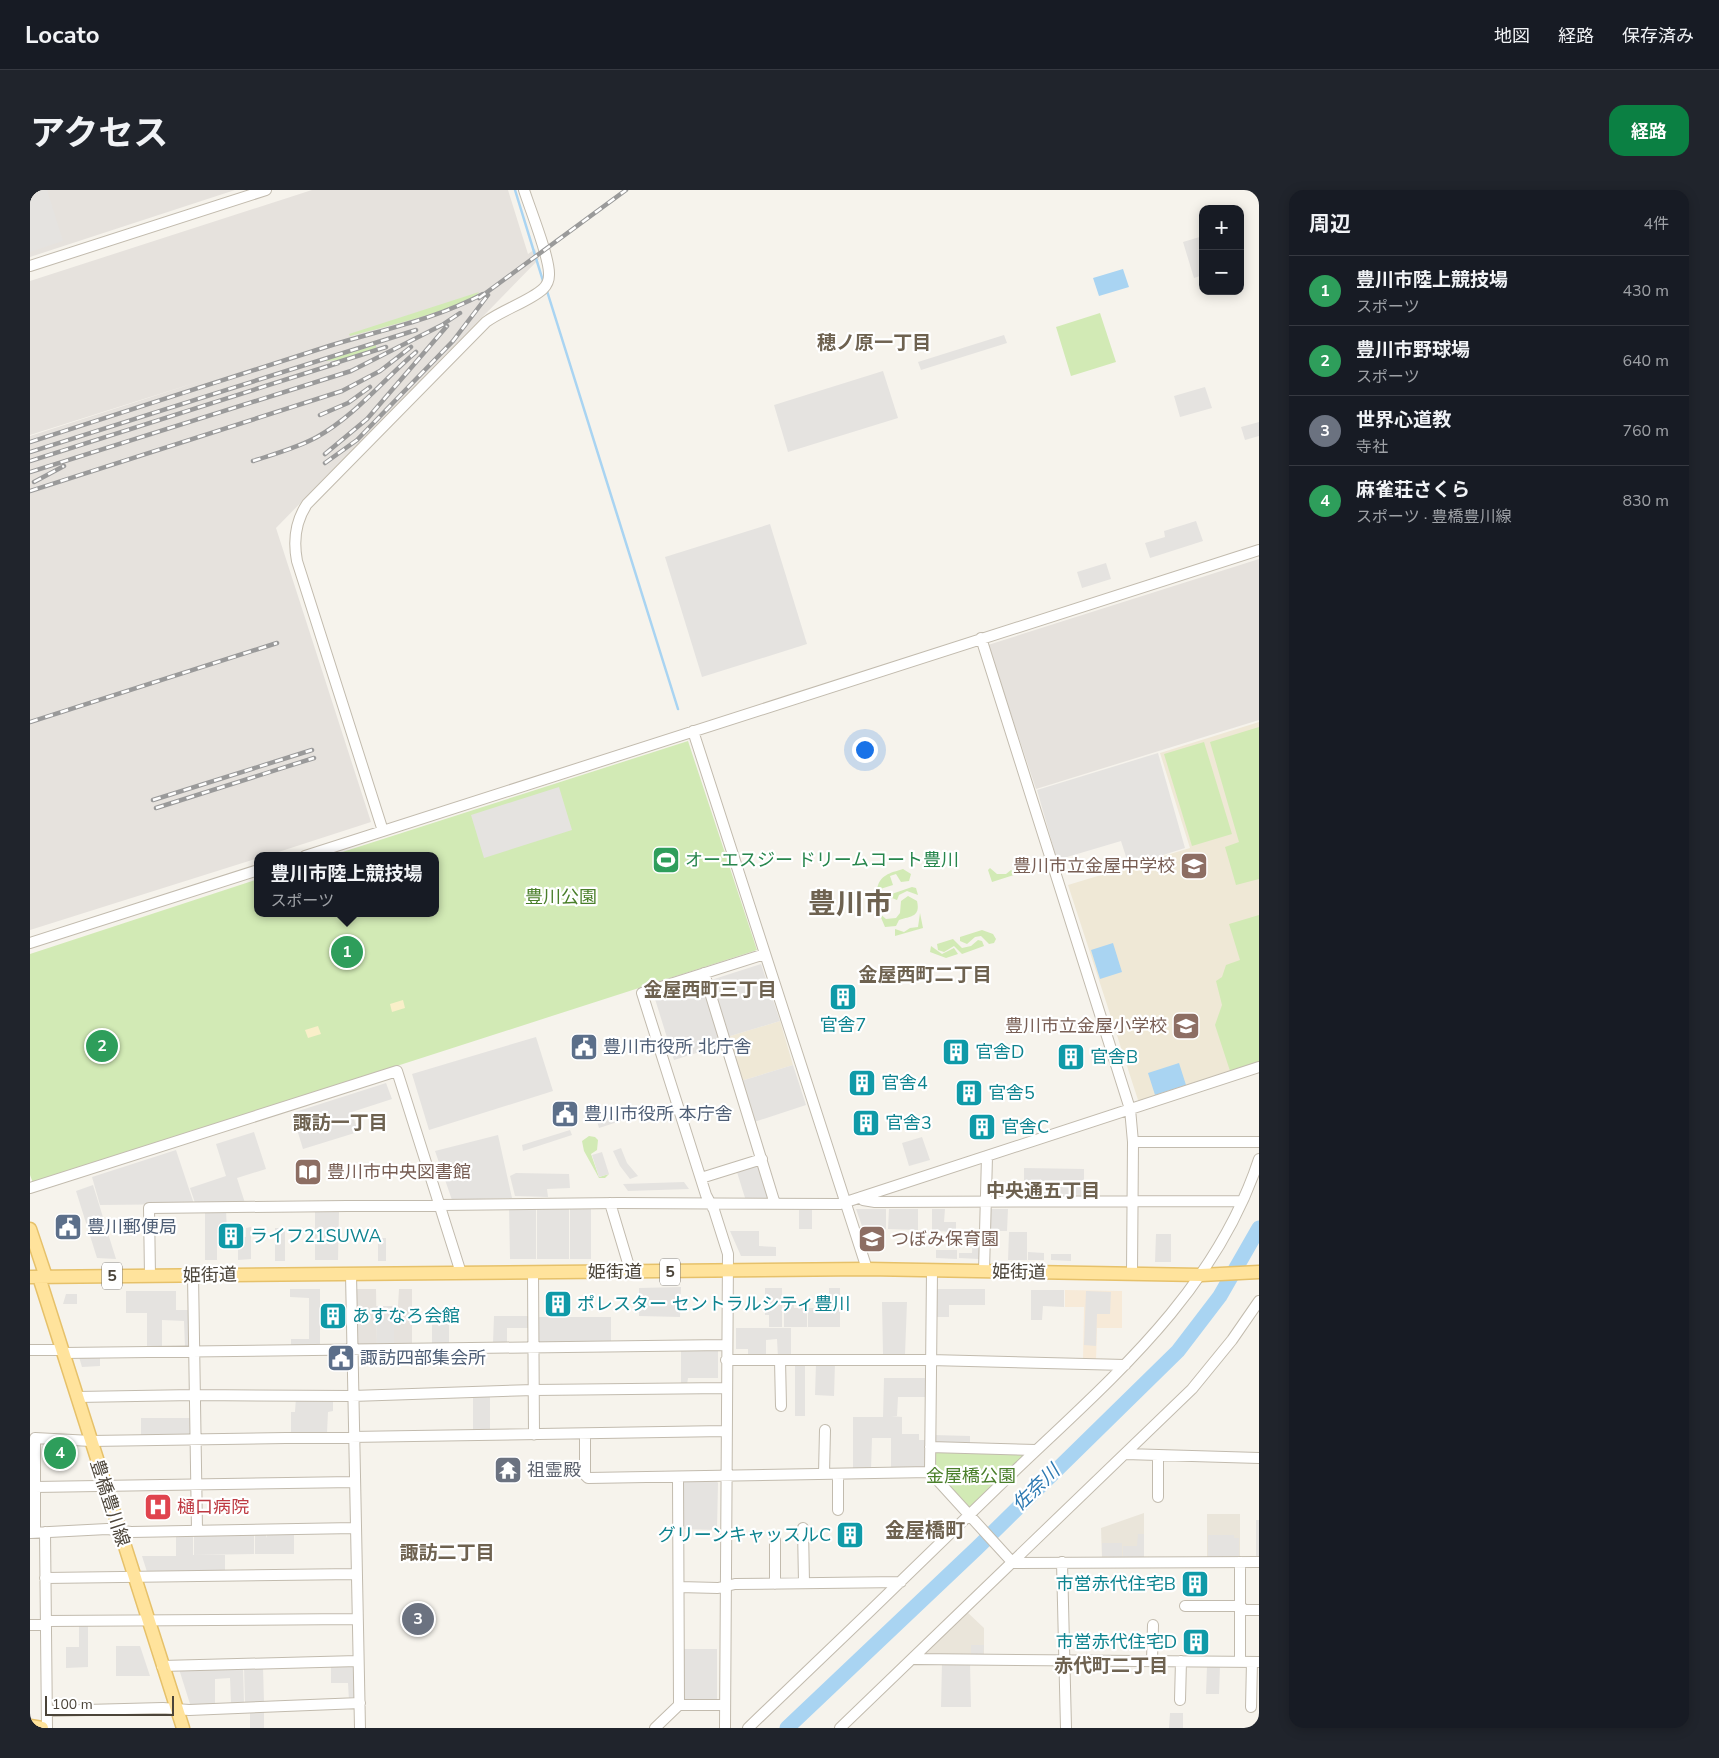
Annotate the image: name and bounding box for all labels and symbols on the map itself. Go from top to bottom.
district label: 穂ノ原一丁目 [817,330,931,356]
your location [852,737,878,763]
sports icon: オーエスジー ドリームコート豊川 [651,845,681,875]
place label: オーエスジー ドリームコート豊川 [685,848,959,872]
school or university icon: 豊川市立金屋中学校 [1179,851,1209,881]
place label: 豊川市立金屋中学校 [1013,854,1175,878]
park label: 豊川公園 [525,885,597,909]
district label: 豊川市 [808,885,892,923]
pin: 1 [331,933,363,971]
district label: 金屋西町二丁目 [858,962,992,988]
district label: 金屋西町三丁目 [643,977,777,1003]
building icon: 官舎7 [828,982,858,1012]
school or university icon: 豊川市立金屋小学校 [1171,1011,1201,1041]
place label: 官舎7 [820,1013,866,1037]
place label: 豊川市立金屋小学校 [1005,1014,1167,1038]
pin: 2 [86,1027,118,1065]
public building icon: 豊川市役所 北庁舎 [569,1032,599,1062]
place label: 豊川市役所 北庁舎 [603,1035,752,1059]
building icon: 官舎D [941,1037,971,1067]
place label: 官舎D [975,1040,1024,1064]
building icon: 官舎B [1056,1042,1086,1072]
place label: 官舎B [1090,1045,1138,1069]
building icon: 官舎4 [847,1068,877,1098]
place label: 官舎4 [881,1071,928,1095]
building icon: 官舎5 [954,1078,984,1108]
place label: 官舎5 [988,1081,1035,1105]
public building icon: 豊川市役所 本庁舎 [550,1099,580,1129]
place label: 豊川市役所 本庁舎 [584,1102,733,1126]
building icon: 官舎3 [851,1108,881,1138]
district label: 諏訪一丁目 [292,1110,388,1136]
place label: 官舎3 [885,1111,932,1135]
building icon: 官舎C [967,1112,997,1142]
place label: 官舎C [1001,1115,1049,1139]
library icon: 豊川市中央図書館 [293,1157,323,1187]
place label: 豊川市中央図書館 [327,1160,471,1184]
district label: 中央通五丁目 [986,1178,1100,1204]
public building icon: 豊川郵便局 [53,1212,83,1242]
place label: 豊川郵便局 [87,1215,177,1239]
building icon: ライフ21SUWA [216,1221,246,1251]
place label: ライフ21SUWA [250,1224,382,1248]
school or university icon: つぼみ保育園 [857,1224,887,1254]
place label: つぼみ保育園 [891,1227,999,1251]
road number: 5 [660,1258,680,1286]
street label: 姫街道 [588,1260,642,1284]
street label: 姫街道 [992,1260,1046,1284]
road number: 5 [102,1262,122,1290]
street label: 姫街道 [183,1263,237,1287]
building icon: ポレスター セントラルシティ豊川 [543,1289,573,1319]
place label: ポレスター セントラルシティ豊川 [577,1292,851,1316]
building icon: あすなろ会館 [318,1301,348,1331]
place label: あすなろ会館 [352,1304,460,1328]
public building icon: 諏訪四部集会所 [326,1343,356,1373]
place label: 諏訪四部集会所 [360,1346,486,1370]
pin: 4 [44,1434,76,1472]
temple icon: 祖霊殿 [493,1455,523,1485]
street label: 豊橋豊川線 [85,1456,135,1550]
water label: 佐奈川 [1006,1457,1067,1517]
place label: 祖霊殿 [527,1458,581,1482]
park label: 金屋橋公園 [926,1464,1016,1488]
hospital icon: 樋口病院 [143,1492,173,1522]
place label: 樋口病院 [177,1495,249,1519]
district label: 金屋橋町 [885,1517,965,1544]
building icon: グリーンキャッスルC [835,1520,865,1550]
place label: グリーンキャッスルC [658,1523,831,1547]
district label: 諏訪二丁目 [399,1540,495,1566]
building icon: 市営赤代住宅B [1180,1569,1210,1599]
place label: 市営赤代住宅B [1056,1572,1176,1596]
pin: 3 [402,1600,434,1638]
building icon: 市営赤代住宅D [1181,1627,1211,1657]
place label: 市営赤代住宅D [1056,1630,1177,1654]
district label: 赤代町二丁目 [1054,1653,1168,1679]
scale bar [45,1693,174,1716]

